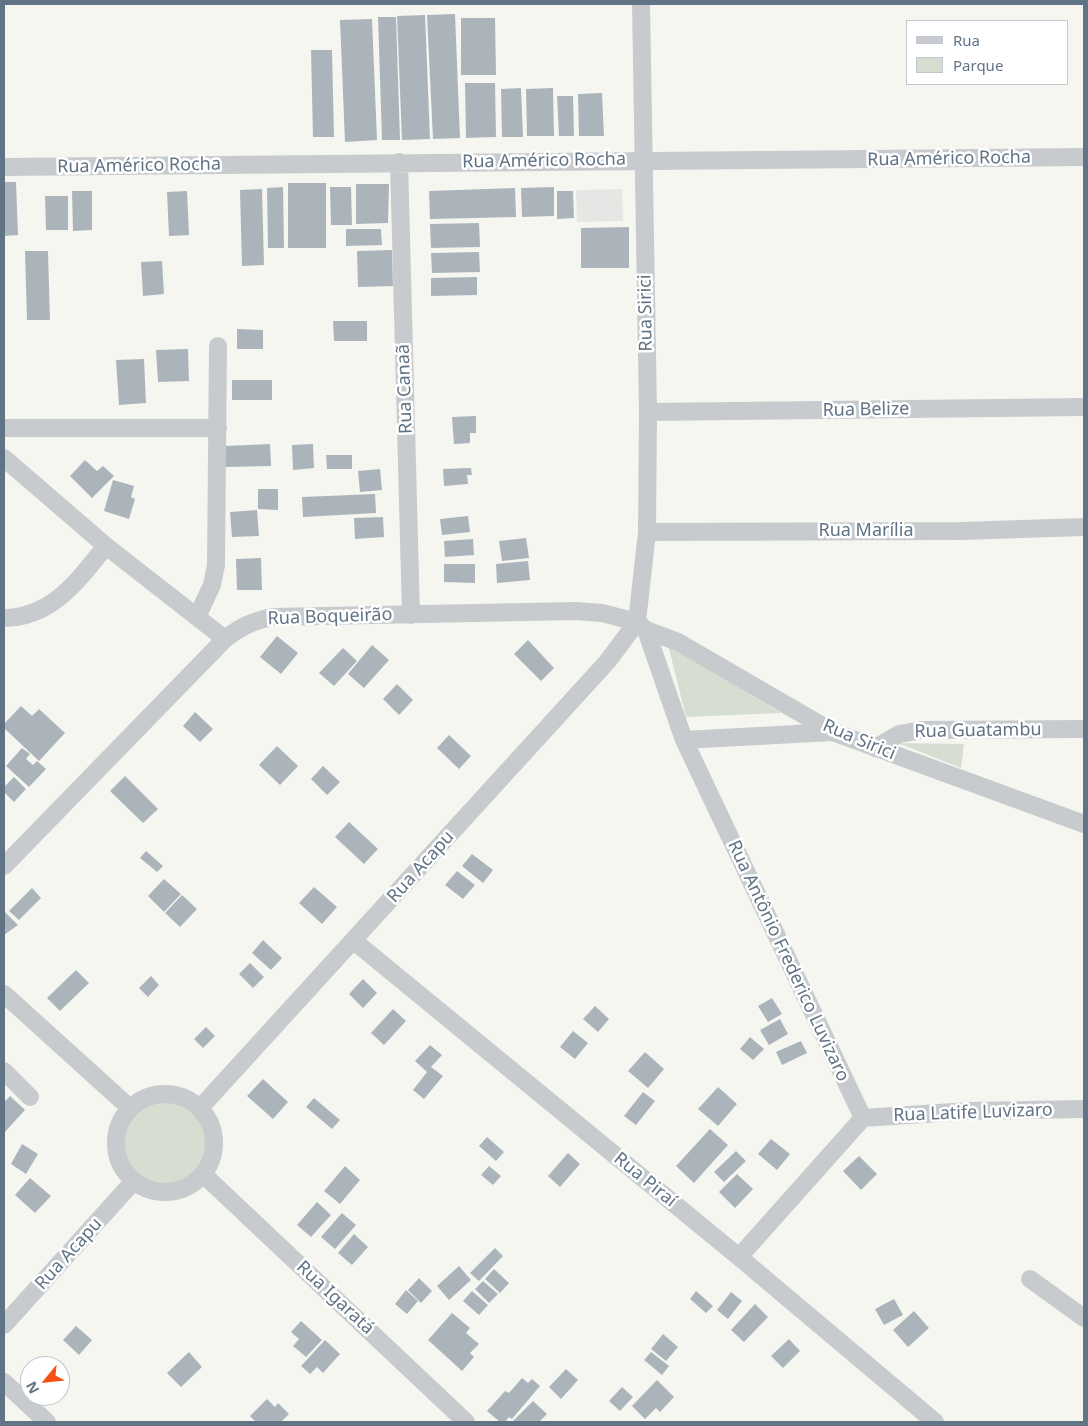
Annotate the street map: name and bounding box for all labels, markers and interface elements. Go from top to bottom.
legend [906,20,1068,85]
text: Rua [953,30,980,50]
text: Parque [953,55,1003,75]
street label: Rua Américo Rocha [867,147,1031,171]
street label: Rua Américo Rocha [462,149,626,173]
street label: Rua Américo Rocha [57,154,221,178]
street label: Rua Sirici [635,274,657,352]
street label: Rua Canaã [393,344,417,434]
street label: Rua Belize [822,398,910,422]
street label: Rua Marília [819,520,913,542]
street label: Rua Boqueirão [267,604,393,630]
street label: Rua Sirici [819,715,899,765]
street label: Rua Guatambu [914,719,1042,743]
street label: Rua Acapu [383,827,459,907]
street label: Rua Antônio Frederico Luvizaro [723,837,853,1085]
street label: Rua Latife Luvizaro [893,1099,1053,1127]
street label: Rua Piraí [609,1148,681,1212]
street label: Rua Acapu [31,1214,107,1294]
street label: Rua Igaratá [292,1257,378,1339]
north arrow [20,1356,70,1406]
text: N [21,1378,43,1397]

